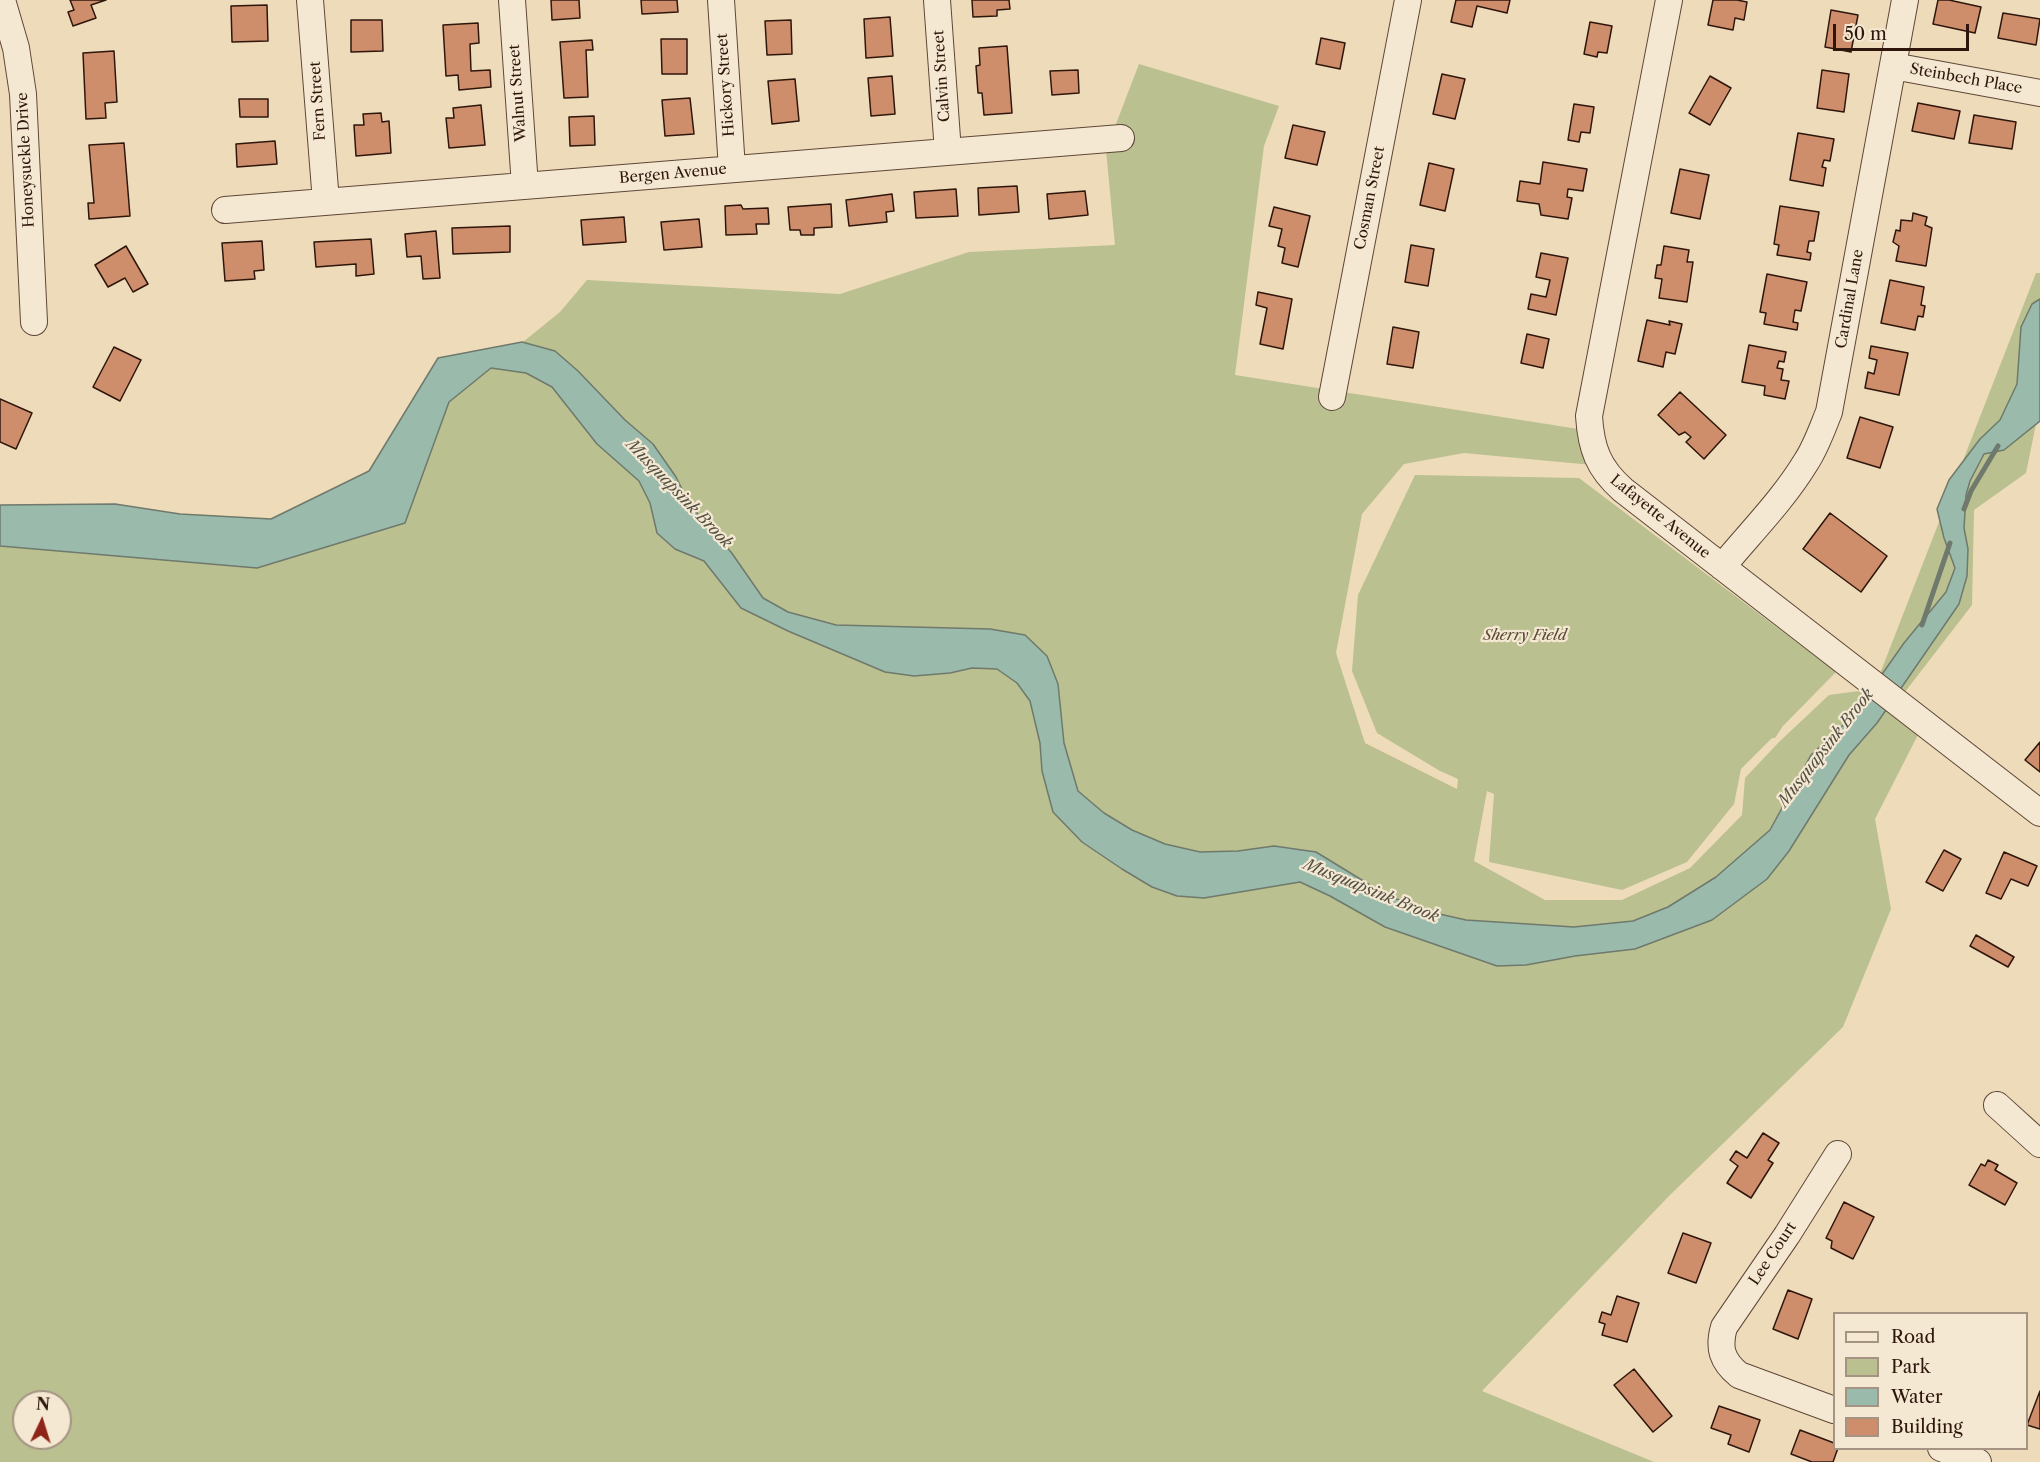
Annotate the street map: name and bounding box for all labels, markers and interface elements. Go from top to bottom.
scale bar [1836,12,1972,50]
text: 50 m [1844,23,1887,45]
street label: Calvin Street [930,29,954,123]
street label: Hickory Street [713,33,739,137]
street label: Walnut Street [506,44,530,142]
street label: Steinbech Place [1908,60,2024,98]
street label: Fern Street [306,61,330,141]
street label: Honeysuckle Drive [13,92,39,228]
street label: Cosman Street [1351,145,1389,251]
street label: Bergen Avenue [618,160,728,188]
street label: Cardinal Lane [1832,248,1868,350]
water label: Musquapsink Brook [622,435,736,553]
street label: Lafayette Avenue [1606,471,1714,563]
park label: Sherry Field [1483,627,1567,645]
water label: Musquapsink Brook [1774,685,1878,811]
water label: Musquapsink Brook [1301,855,1441,927]
street label: Lee Court [1745,1219,1801,1289]
legend [1833,1312,2028,1450]
text: Road [1891,1326,1936,1348]
text: Park [1891,1356,1930,1378]
text: Water [1891,1386,1943,1408]
north arrow [12,1390,72,1450]
text: N [35,1394,51,1414]
text: Building [1891,1416,1963,1438]

